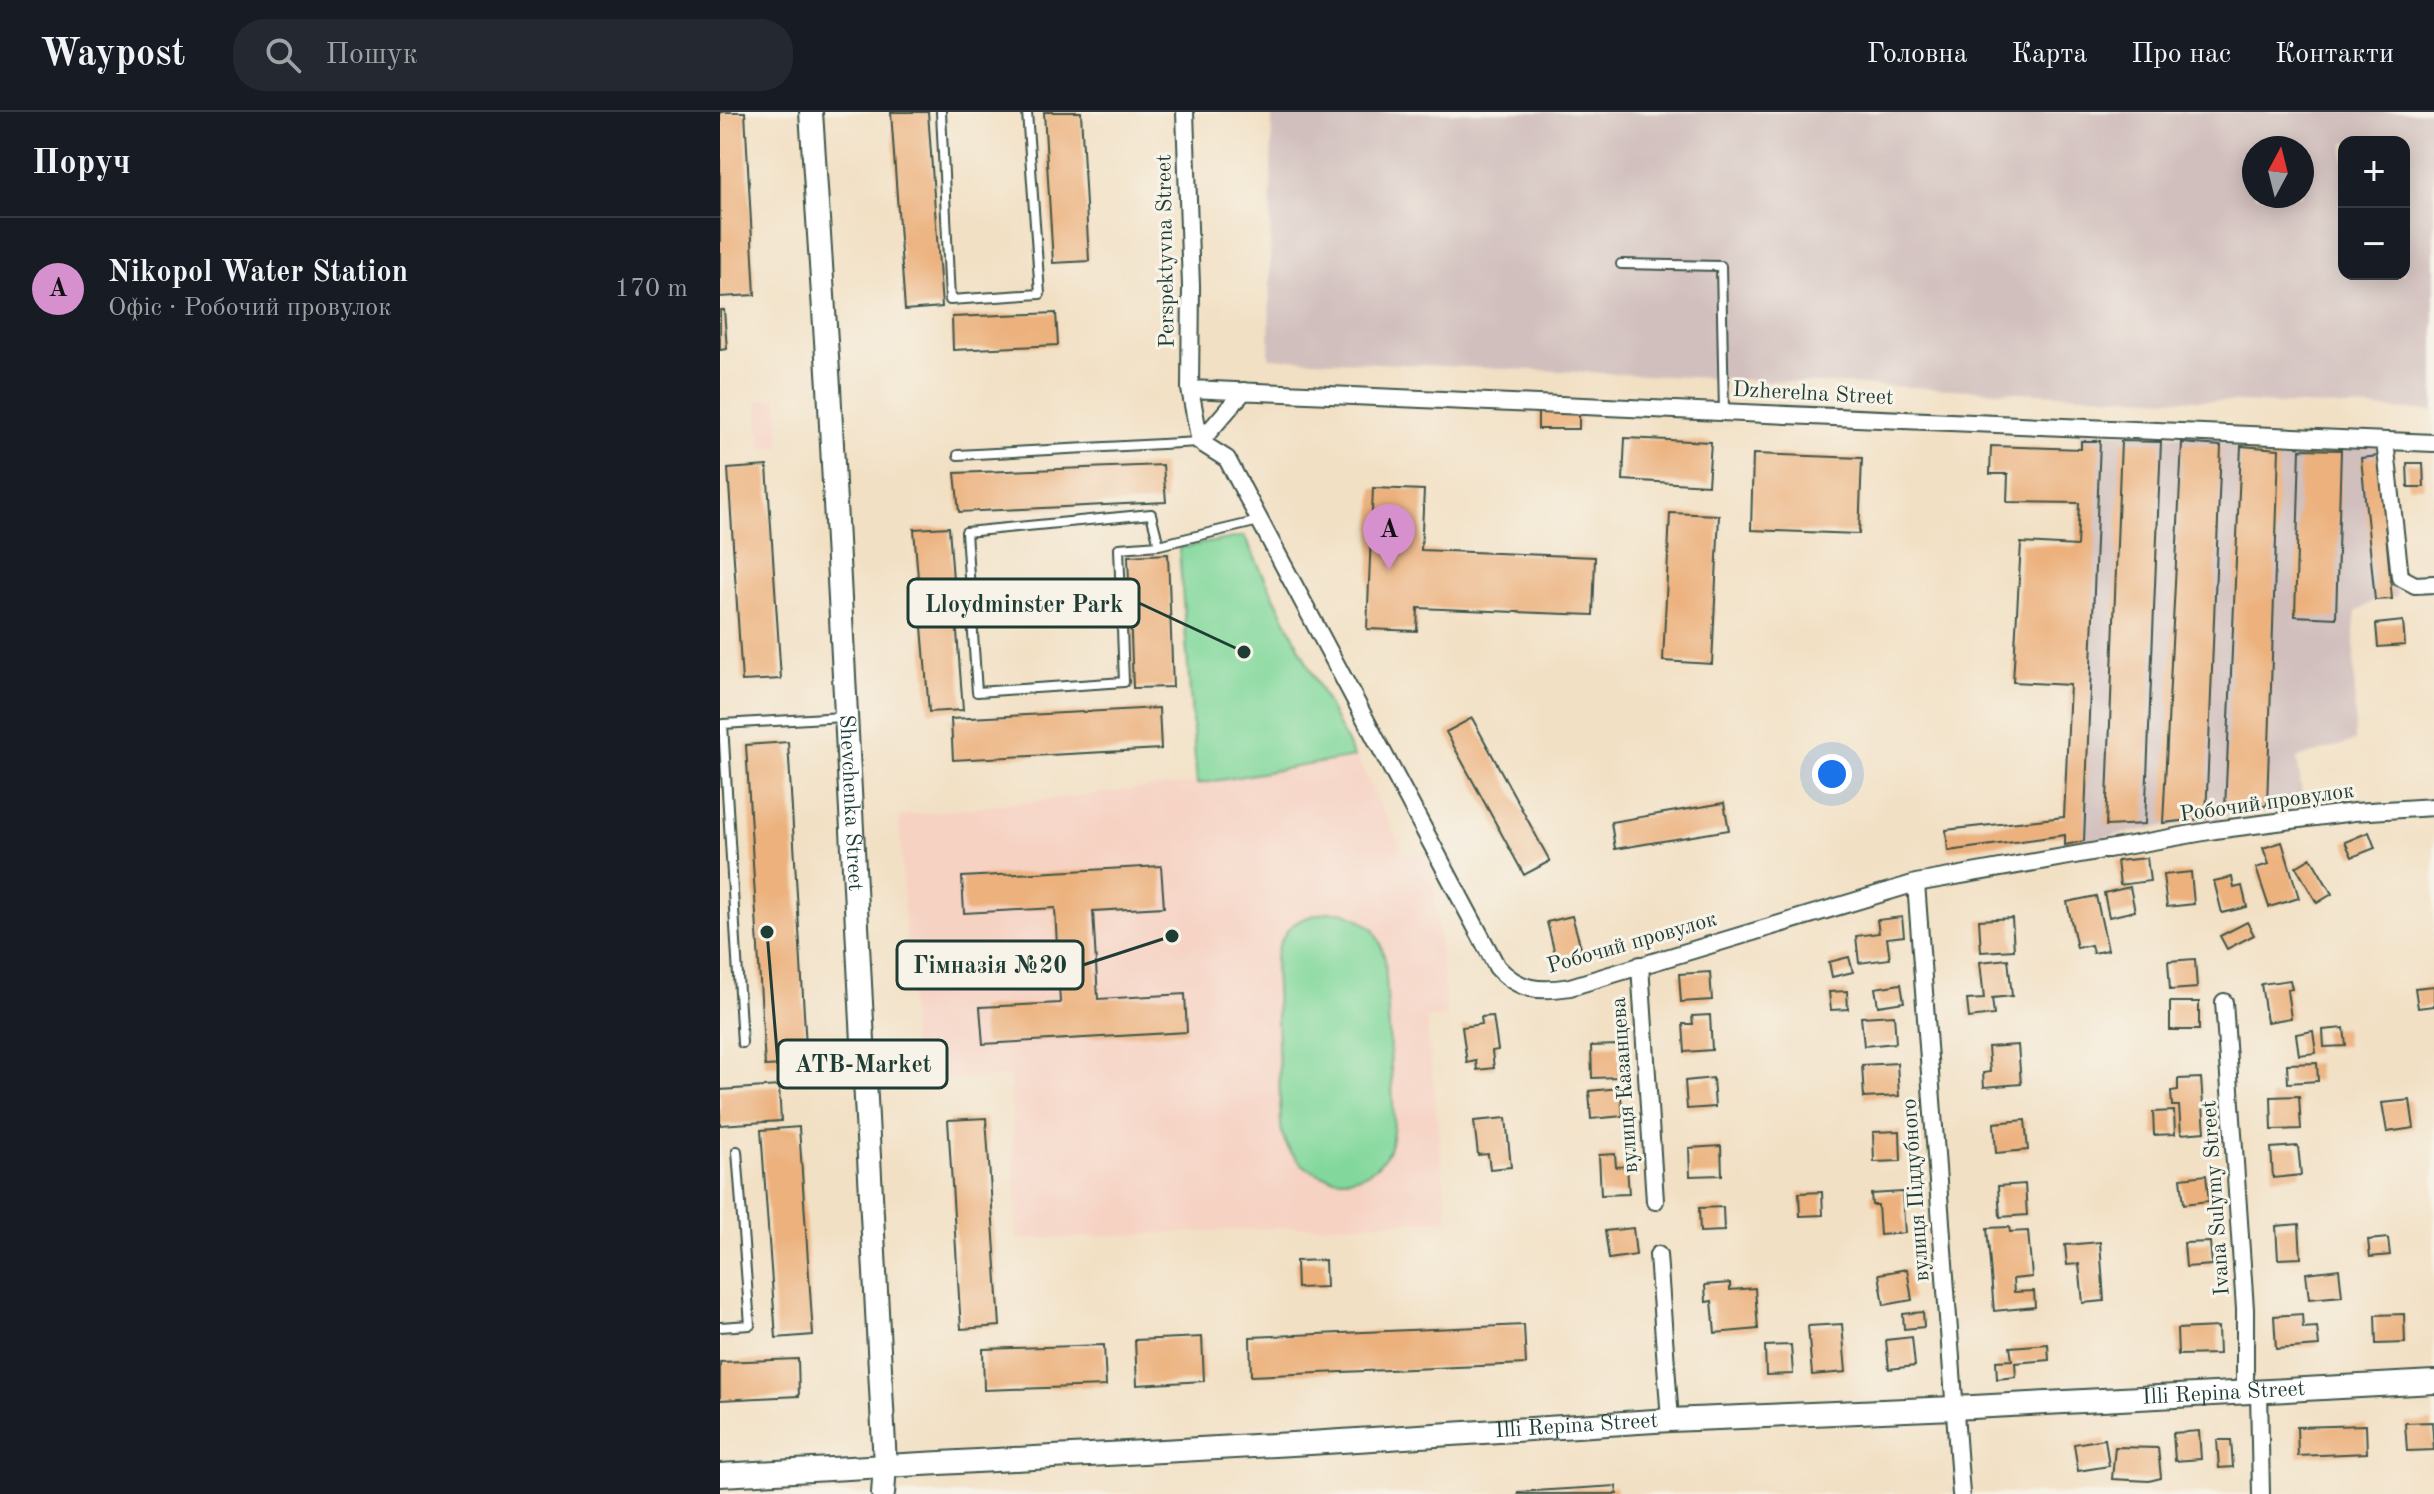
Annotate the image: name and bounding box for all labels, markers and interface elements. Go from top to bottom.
search box [233,19,793,91]
icon: search [261,33,305,77]
text: Waypost [40,36,185,74]
text: Пошук [325,40,418,70]
text: Головна [1867,41,1968,69]
text: Карта [2012,41,2087,69]
text: Про нас [2131,41,2231,69]
text: Контакти [2275,41,2394,69]
north arrow [2242,136,2314,208]
map controls [2338,136,2410,280]
button: + [2338,136,2410,208]
text: Поруч [32,147,131,181]
street label: Perspektyvna Street [1153,154,1179,348]
button: − [2338,208,2410,280]
text: Nikopol Water Station [108,258,408,288]
text: A [48,276,68,302]
text: 170 m [615,276,688,302]
text: Офіс · Робочий провулок [108,295,391,321]
street label: Dzherelna Street [1732,379,1894,409]
pin: A [1363,504,1415,570]
callout: Lloydminster Park [908,579,1139,627]
text: Lloydminster Park [925,594,1123,618]
street label: Shevchenka Street [835,714,866,892]
your location [1812,754,1852,794]
street label: Робочий провулок [2178,780,2356,826]
street label: Робочий провулок [1545,908,1719,978]
callout: Гімназія №20 [897,941,1083,989]
text: Гімназія №20 [913,955,1067,979]
street label: вулиця Казанцева [1608,996,1642,1174]
callout: ATB-Market [778,1040,947,1088]
text: ATB-Market [795,1054,932,1078]
street label: вулиця Піддубного [1899,1098,1933,1282]
street label: Ivana Sulymy Street [2198,1099,2234,1297]
street label: Illi Repina Street [2142,1378,2306,1409]
street label: Illi Repina Street [1494,1410,1659,1442]

